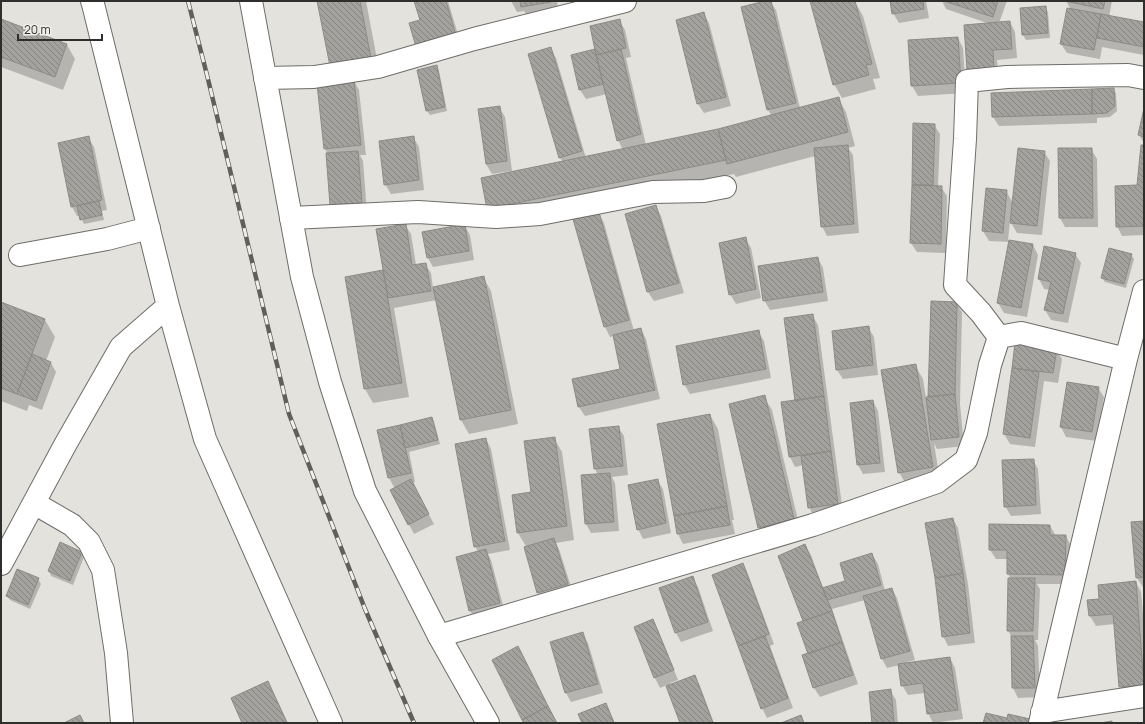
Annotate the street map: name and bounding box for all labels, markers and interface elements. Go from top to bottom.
scale bar [18,16,102,42]
text: 20 m [24,21,51,38]

